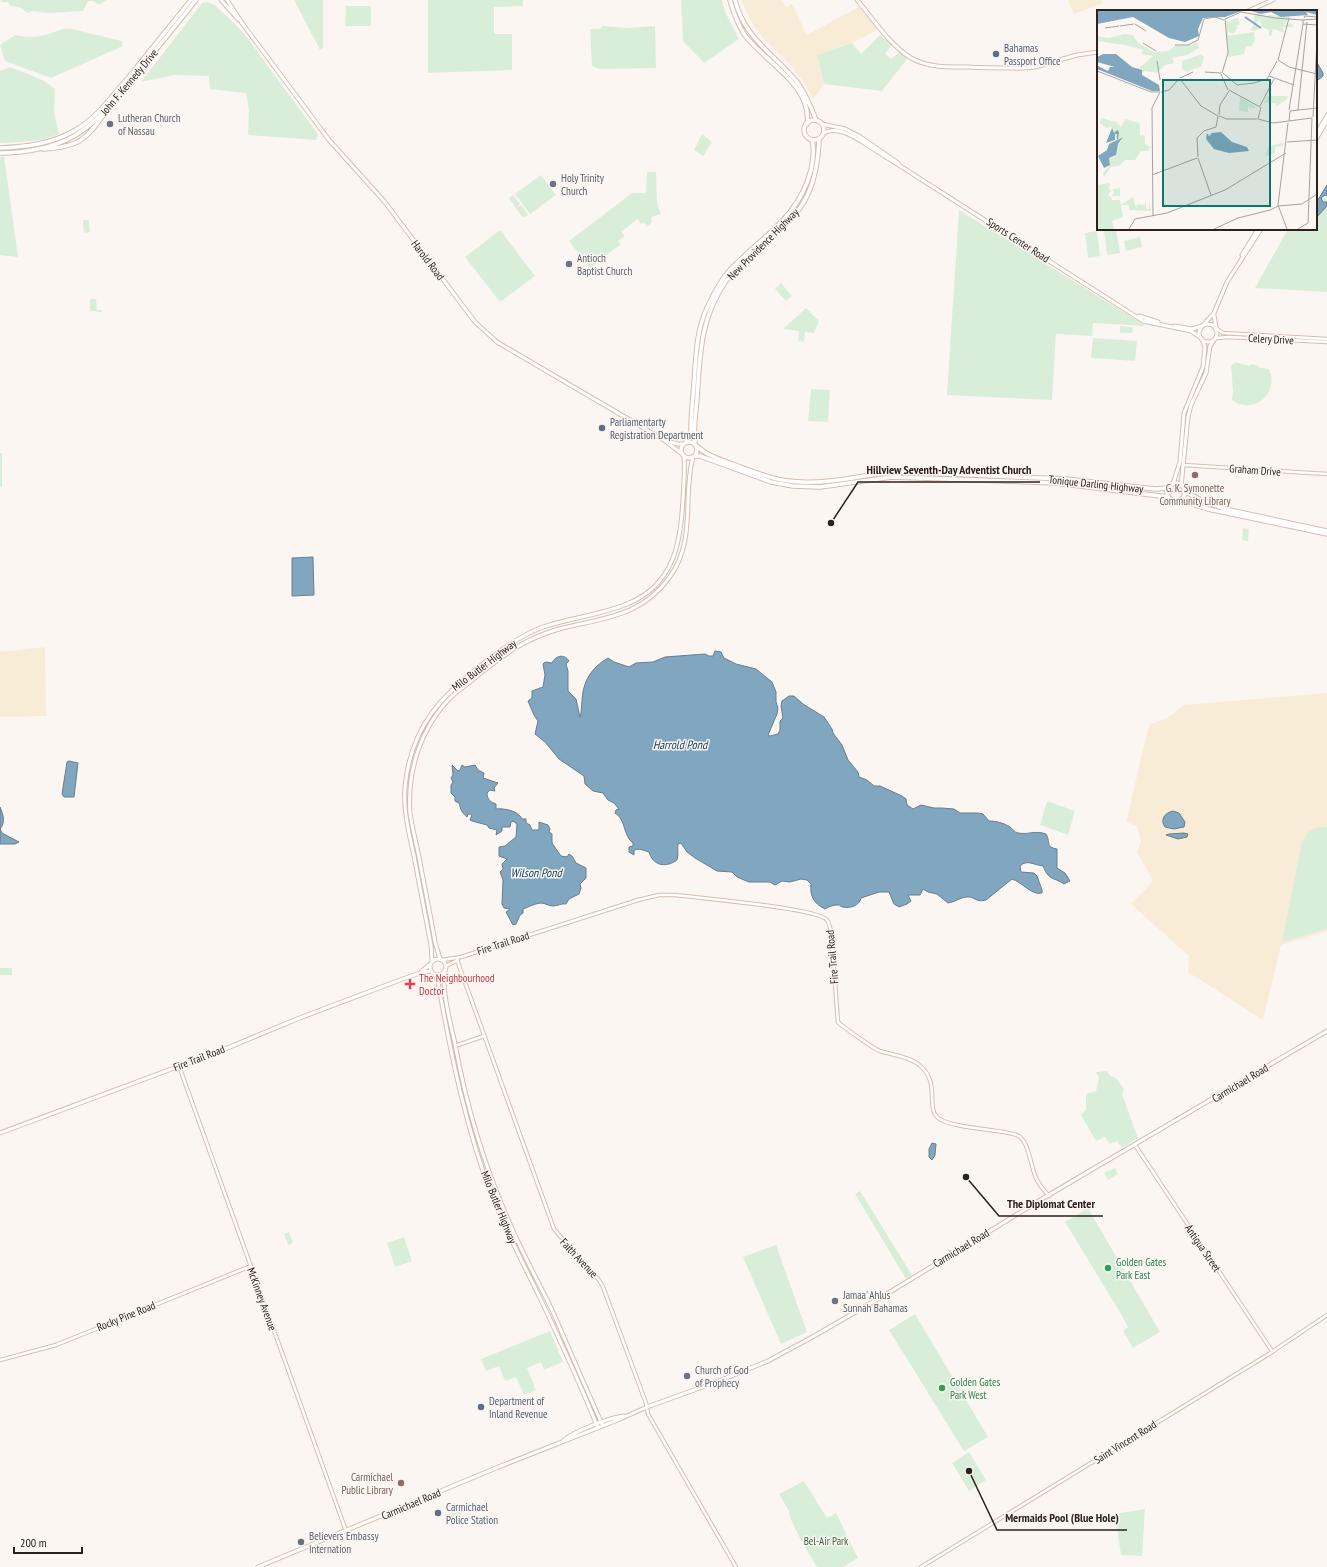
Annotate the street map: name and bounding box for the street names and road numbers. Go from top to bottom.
street label: John F. Kennedy Drive [97,46,161,119]
street label: New Providence Highway [724,205,802,283]
street label: Sports Center Road [984,214,1052,266]
street label: Harold Road [408,237,448,283]
street label: Celery Drive [1248,331,1295,347]
street label: Graham Drive [1229,461,1282,479]
street label: Tonique Darling Highway [1048,472,1145,496]
street label: Milo Butler Highway [449,636,520,694]
street label: Fire Trail Road [475,928,531,958]
street label: Fire Trail Road [823,929,841,984]
street label: Fire Trail Road [171,1042,227,1074]
street label: Carmichael Road [1209,1061,1271,1105]
street label: Milo Butler Highway [478,1169,520,1246]
street label: Antigua Street [1182,1222,1224,1274]
street label: Carmichael Road [930,1226,992,1270]
street label: Faith Avenue [557,1235,601,1281]
street label: McKinney Avenue [244,1265,280,1333]
street label: Rocky Pine Road [95,1298,157,1334]
street label: Saint Vincent Road [1091,1417,1159,1467]
street label: Carmichael Road [379,1485,443,1523]

